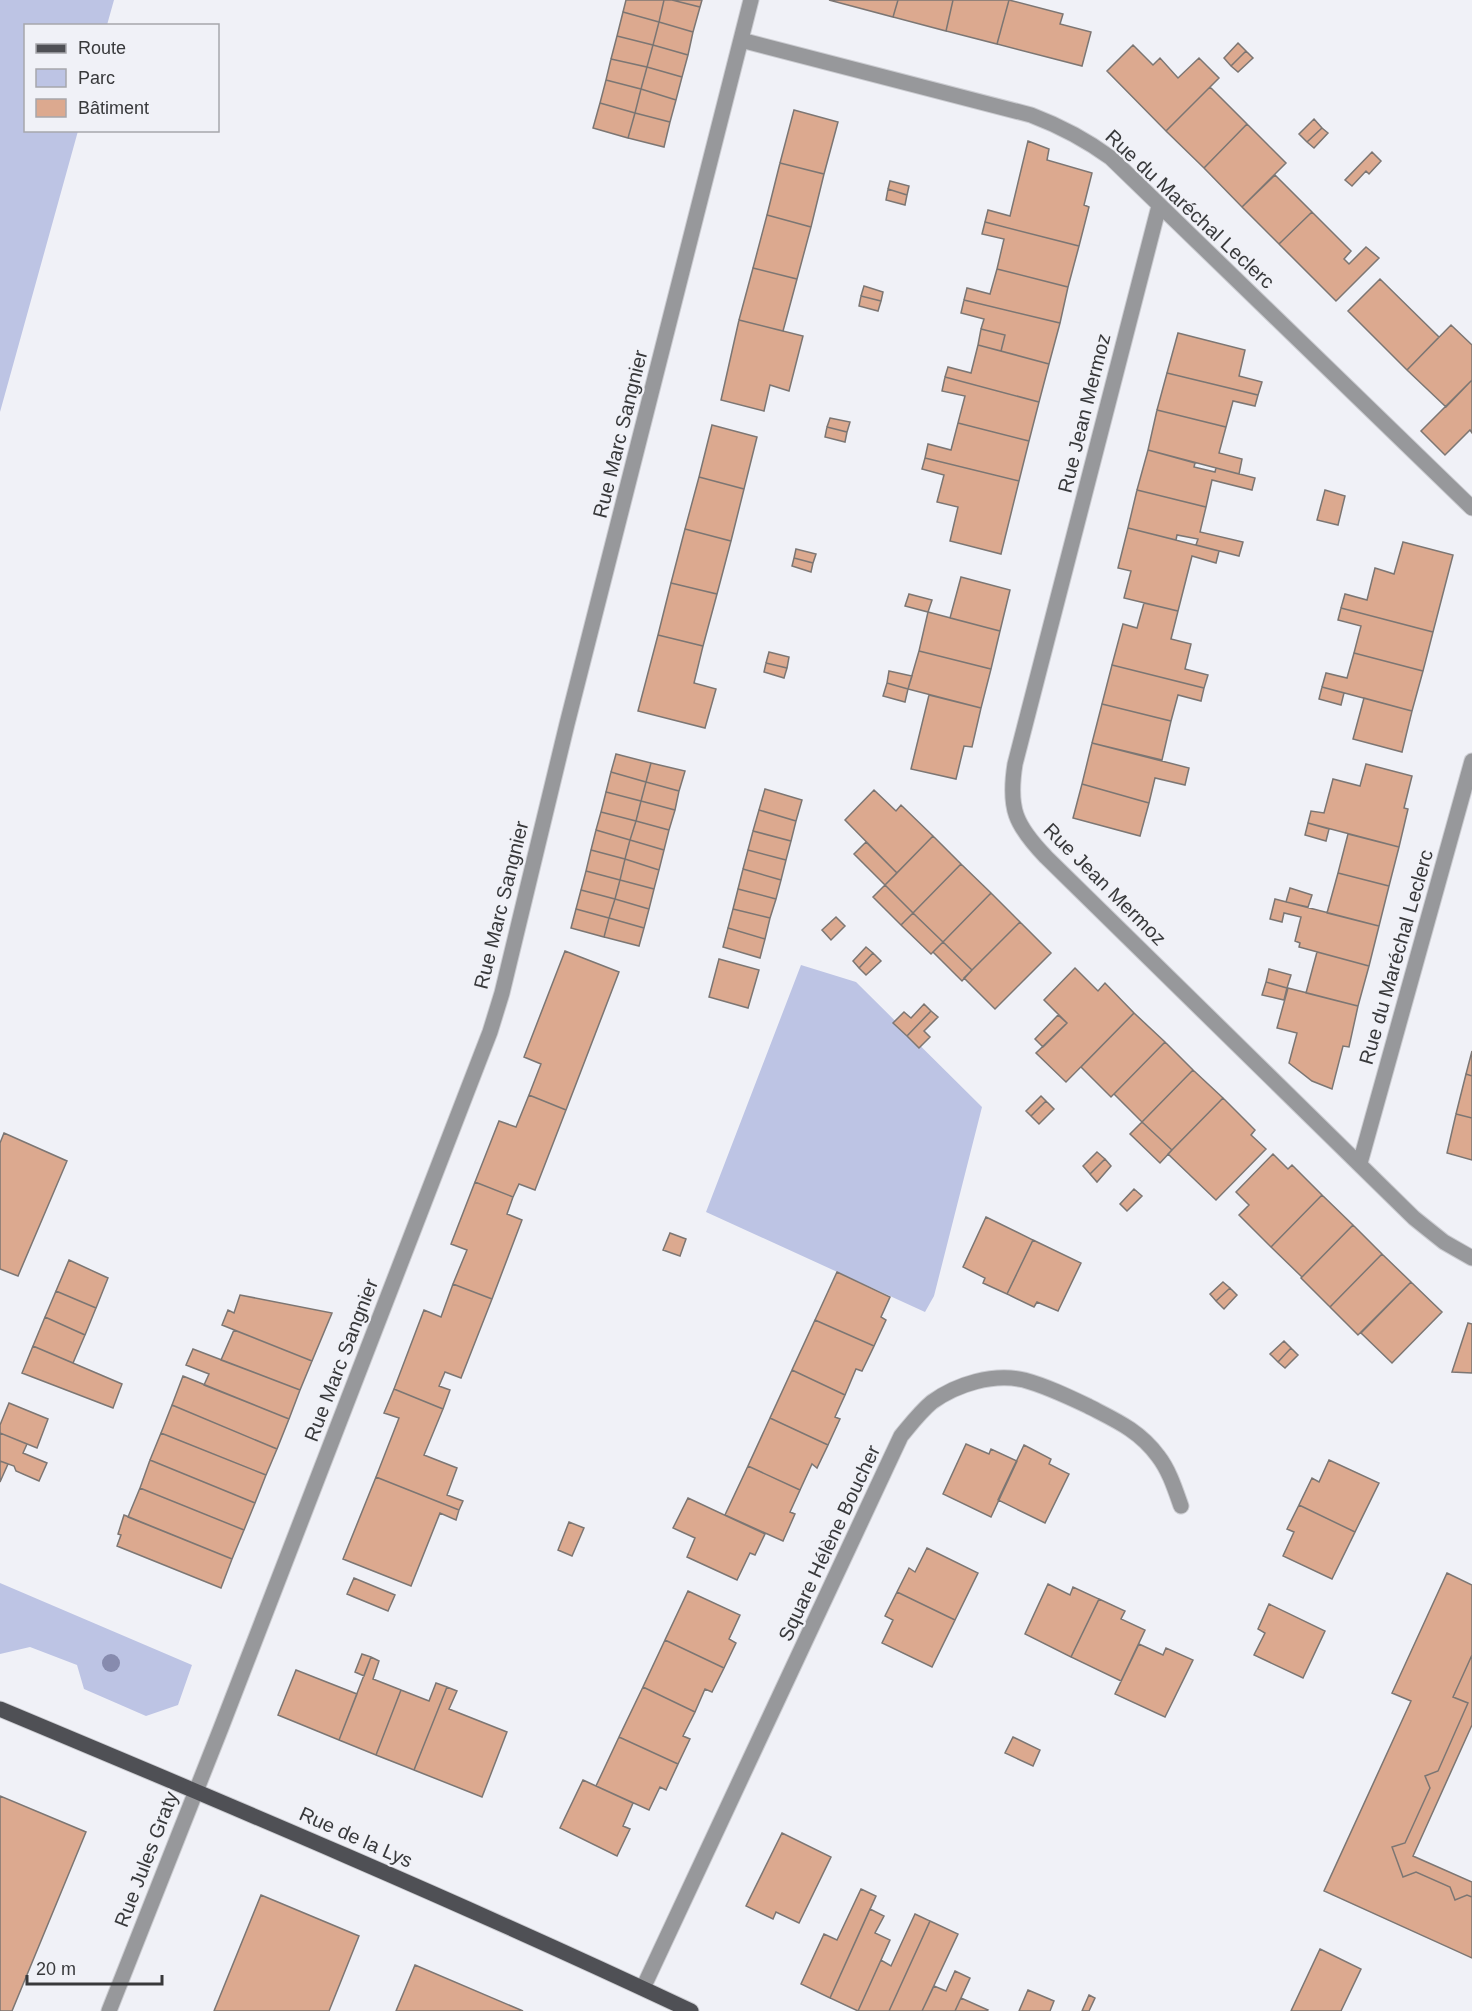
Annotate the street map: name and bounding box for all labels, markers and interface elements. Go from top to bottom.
legend [24,24,219,132]
text: Route [78,38,126,58]
text: Parc [78,68,115,88]
text: Bâtiment [78,98,149,118]
street label: Rue du Maréchal Leclerc [1101,125,1279,293]
street label: Rue Jean Mermoz [1054,331,1114,495]
street label: Rue Marc Sangnier [588,347,652,520]
street label: Rue Marc Sangnier [469,818,533,991]
street label: Rue Jean Mermoz [1039,818,1171,950]
street label: Rue du Maréchal Leclerc [1355,847,1437,1067]
street label: Rue Marc Sangnier [300,1275,382,1444]
street label: Square Hélène Boucher [774,1441,884,1644]
street label: Rue Jules Graty [110,1788,182,1930]
street label: Rue de la Lys [296,1802,416,1872]
scale bar [27,1948,162,1986]
text: 20 m [36,1959,76,1979]

